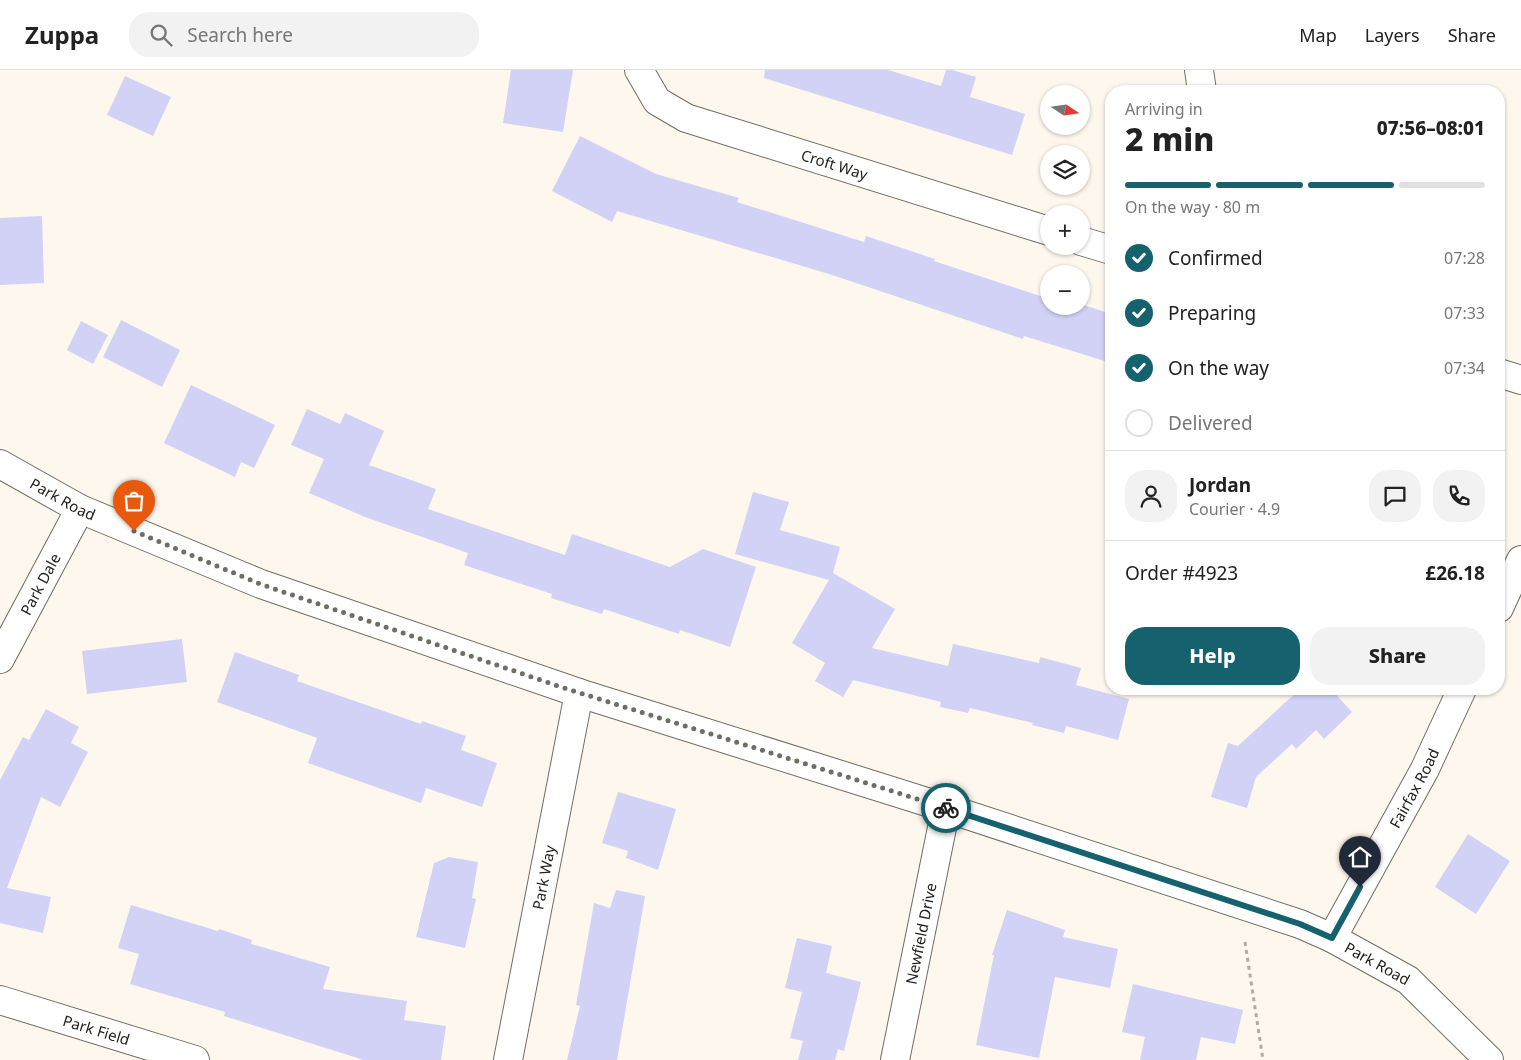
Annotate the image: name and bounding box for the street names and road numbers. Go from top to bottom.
street label: Croft Way [799,144,871,184]
street label: Park Road [27,473,99,524]
street label: Park Dale [15,550,65,618]
street label: Fairfax Road [1385,745,1443,831]
street label: Park Way [527,843,559,911]
street label: Newfield Drive [901,881,941,986]
street label: Park Road [1341,937,1414,989]
street label: Park Field [61,1010,132,1049]

